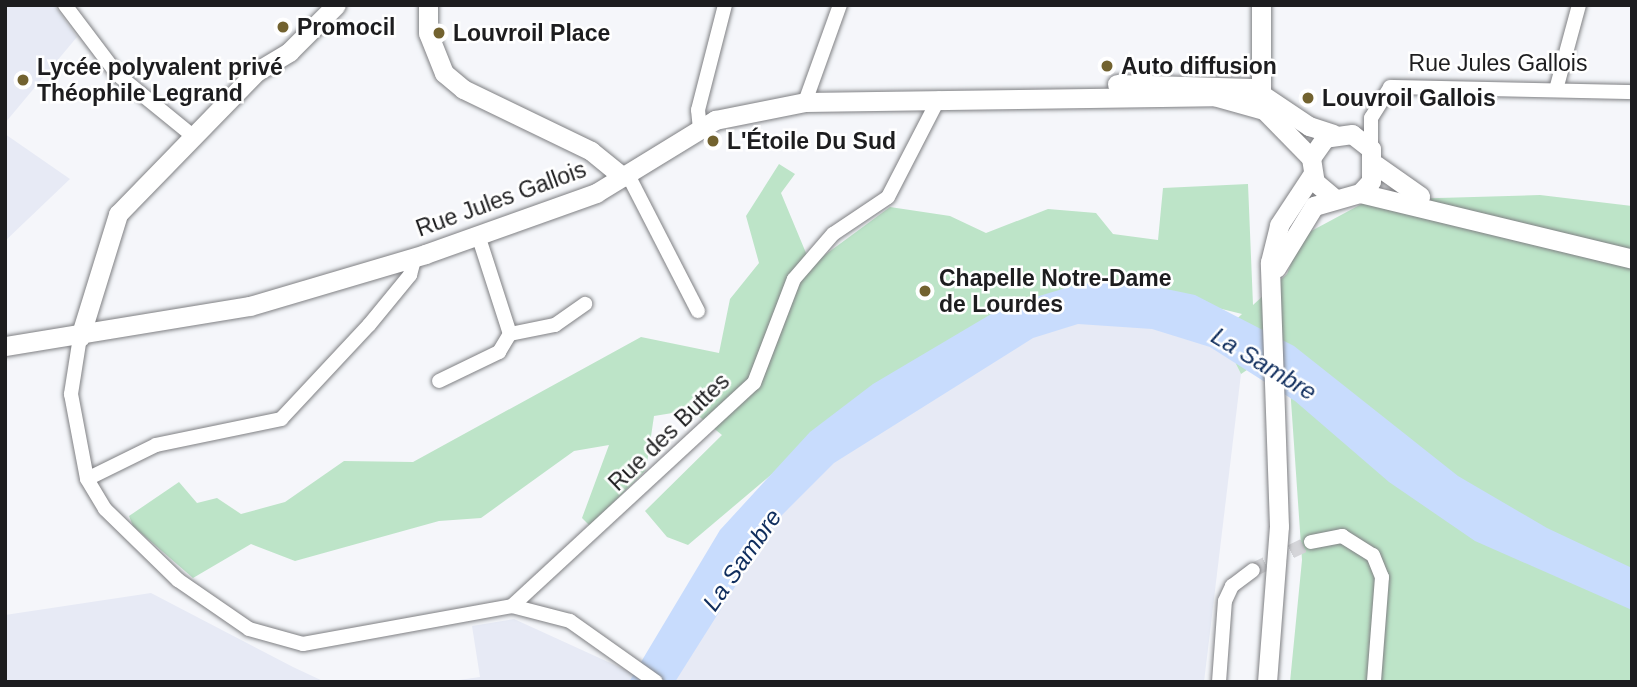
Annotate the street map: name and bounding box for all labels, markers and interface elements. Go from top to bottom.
place label: Promocil [297,13,395,41]
marker: Promocil [275,19,291,35]
place label: Louvroil Place [453,19,610,47]
marker: Louvroil Place [431,25,447,41]
street label: Rue Jules Gallois [1409,49,1587,77]
place label: Auto diffusion [1121,52,1277,80]
place label: Lycée polyvalent privé Théophile Legrand [37,53,283,107]
marker: Auto diffusion [1099,58,1115,74]
marker: Lycée polyvalent privé Théophile Legrand [15,72,31,88]
place label: Louvroil Gallois [1322,84,1496,112]
marker: Louvroil Gallois [1300,90,1316,106]
place label: L'Étoile Du Sud [727,127,896,155]
marker: L'Étoile Du Sud [705,133,721,149]
street label: Rue Jules Gallois [412,155,590,243]
place label: Chapelle Notre-Dame de Lourdes [939,264,1172,318]
marker: Chapelle Notre-Dame de Lourdes [917,283,933,299]
water label: La Sambre [1206,321,1322,407]
street label: Rue des Buttes [603,367,735,497]
water label: La Sambre [697,504,787,616]

